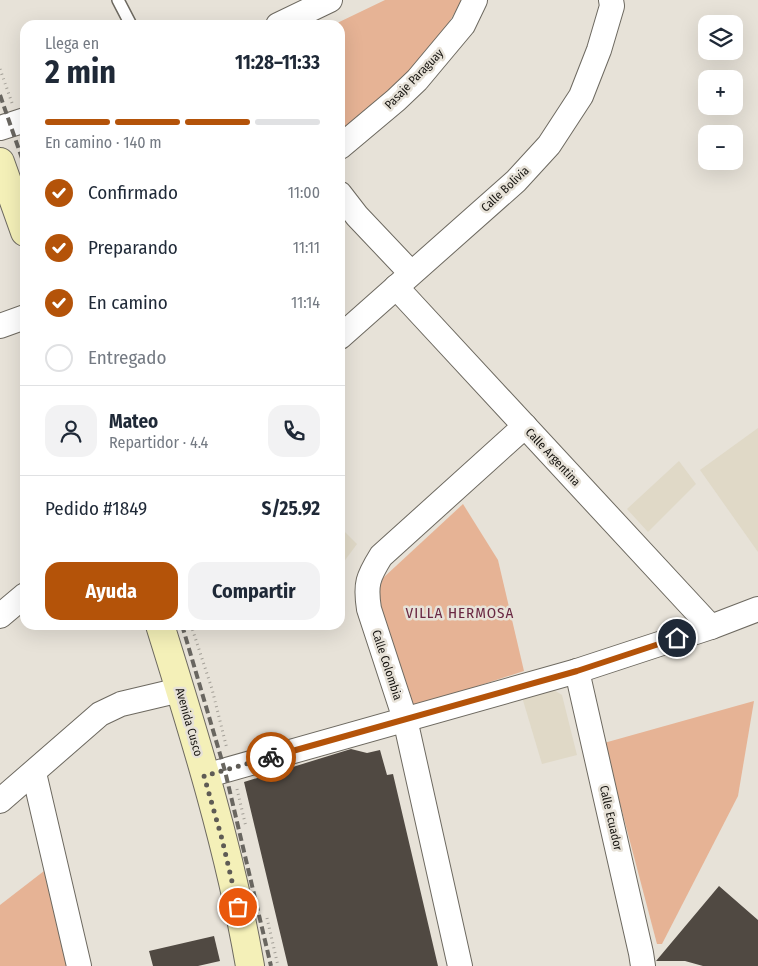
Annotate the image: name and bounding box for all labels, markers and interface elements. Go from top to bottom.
map controls [698,15,743,170]
button: layers [698,15,743,60]
text: Llega en [45,34,99,53]
street label: Pasaje Paraguay [382,46,447,112]
text: 11:28–11:33 [235,51,320,74]
text: 2 min [45,53,116,91]
button: + [698,70,743,115]
button: − [698,125,743,170]
text: En camino · 140 m [45,133,162,152]
street label: Calle Bolivia [478,163,532,215]
icon: check [45,179,73,207]
text: Confirmado [88,181,178,204]
text: 11:00 [288,183,320,202]
icon: check [45,234,73,262]
text: Preparando [88,236,178,259]
text: 11:11 [293,238,320,257]
icon: check [45,289,73,317]
text: En camino [88,291,168,314]
text: 11:14 [291,293,320,312]
text: Entregado [88,346,167,369]
button: person [45,405,97,457]
button: phone [268,405,320,457]
text: Mateo [109,410,158,433]
street label: Calle Argentina [523,425,583,489]
text: Repartidor · 4.4 [109,433,208,452]
text: Pedido #1849 [45,497,147,520]
text: S/25.92 [262,497,320,520]
button: Ayuda [45,562,178,620]
button: Compartir [188,562,320,620]
district label: VILLA HERMOSA [406,604,514,622]
pin [656,617,698,659]
icon: home [663,624,691,652]
street label: Calle Colombia [369,628,405,702]
street label: Avenida Cusco [173,686,205,758]
courier [246,732,296,782]
icon: bike [257,743,285,771]
street label: Calle Ecuador [597,784,625,853]
pin [217,886,259,928]
icon: bag [224,893,252,921]

